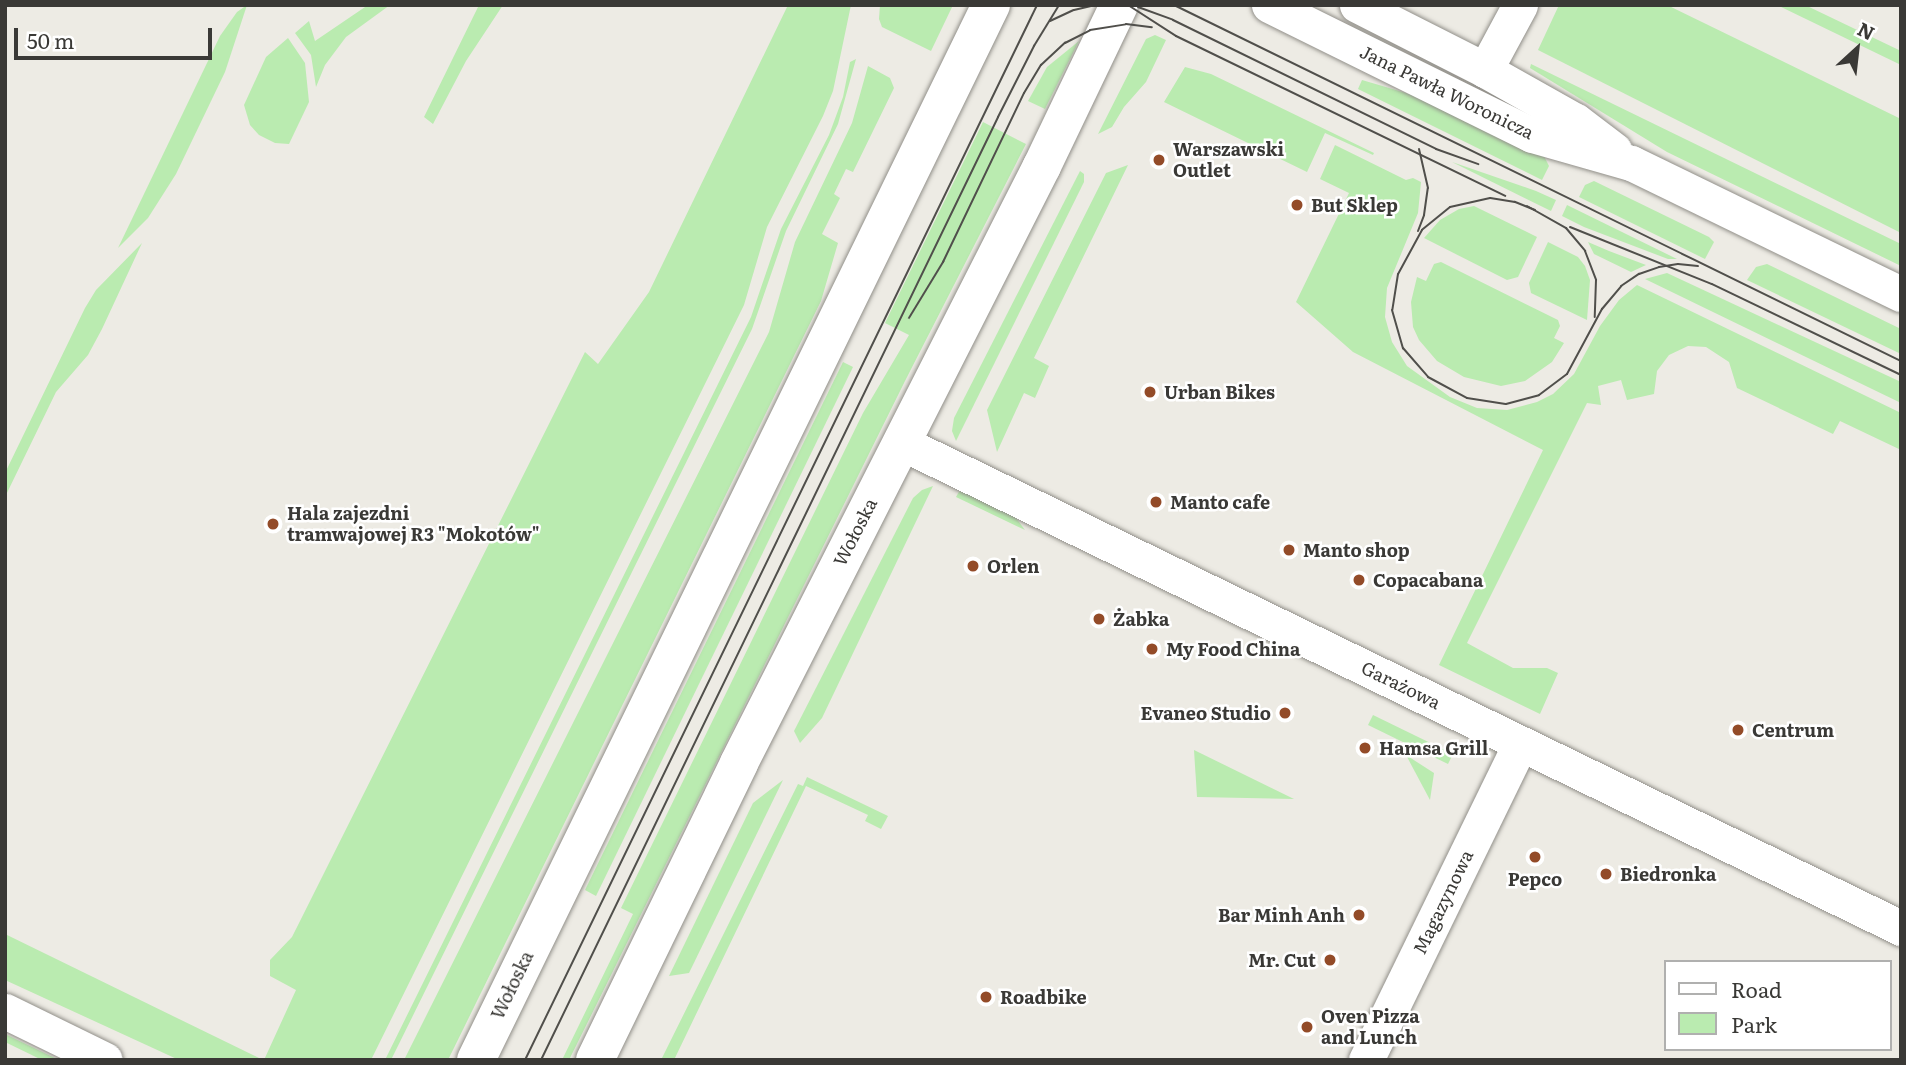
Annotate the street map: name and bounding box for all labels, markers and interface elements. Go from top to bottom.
scale bar [18,14,215,58]
north arrow [1822,14,1892,84]
text: N [1853,14,1880,46]
text: 50 m [27,24,74,55]
street label: Jana Pawła Woronicza [1357,40,1537,144]
place label: Warszawski Outlet [1173,139,1284,182]
marker: Warszawski Outlet [1151,152,1167,168]
place label: But Sklep [1311,194,1398,216]
marker: But Sklep [1289,197,1305,213]
place label: Urban Bikes [1164,381,1275,403]
marker: Urban Bikes [1142,384,1158,400]
place label: Manto cafe [1170,491,1270,513]
street label: Wołoska [829,494,881,570]
marker: Manto cafe [1148,494,1164,510]
place label: Hala zajezdni tramwajowej R3 "Mokotów" [287,503,540,546]
marker: Hala zajezdni tramwajowej R3 "Mokotów" [265,516,281,532]
place label: Manto shop [1303,539,1410,561]
marker: Manto shop [1281,542,1297,558]
place label: Orlen [987,555,1039,577]
marker: Orlen [965,558,981,574]
place label: Copacabana [1373,569,1483,591]
marker: Copacabana [1351,572,1367,588]
place label: Żabka [1113,608,1169,630]
marker: Żabka [1091,611,1107,627]
place label: My Food China [1166,638,1300,660]
marker: My Food China [1144,641,1160,657]
street label: Garażowa [1358,657,1444,713]
place label: Evaneo Studio [1141,702,1271,724]
marker: Evaneo Studio [1277,705,1293,721]
place label: Centrum [1752,719,1834,741]
marker: Centrum [1730,722,1746,738]
place label: Hamsa Grill [1379,737,1488,759]
marker: Hamsa Grill [1357,740,1373,756]
street label: Magazynowa [1408,846,1478,958]
marker: Pepco [1527,849,1543,865]
place label: Biedronka [1620,863,1716,885]
marker: Biedronka [1598,866,1614,882]
place label: Pepco [1508,868,1562,890]
place label: Bar Minh Anh [1218,904,1345,926]
marker: Bar Minh Anh [1351,907,1367,923]
street label: Wołoska [486,947,538,1023]
place label: Mr. Cut [1248,949,1316,971]
marker: Mr. Cut [1322,952,1338,968]
legend [1664,960,1892,1051]
text: Road [1731,973,1782,1004]
place label: Roadbike [1000,986,1087,1008]
marker: Roadbike [978,989,994,1005]
place label: Oven Pizza and Lunch [1321,1006,1420,1048]
text: Park [1731,1008,1777,1039]
marker: Oven Pizza and Lunch [1299,1019,1315,1035]

